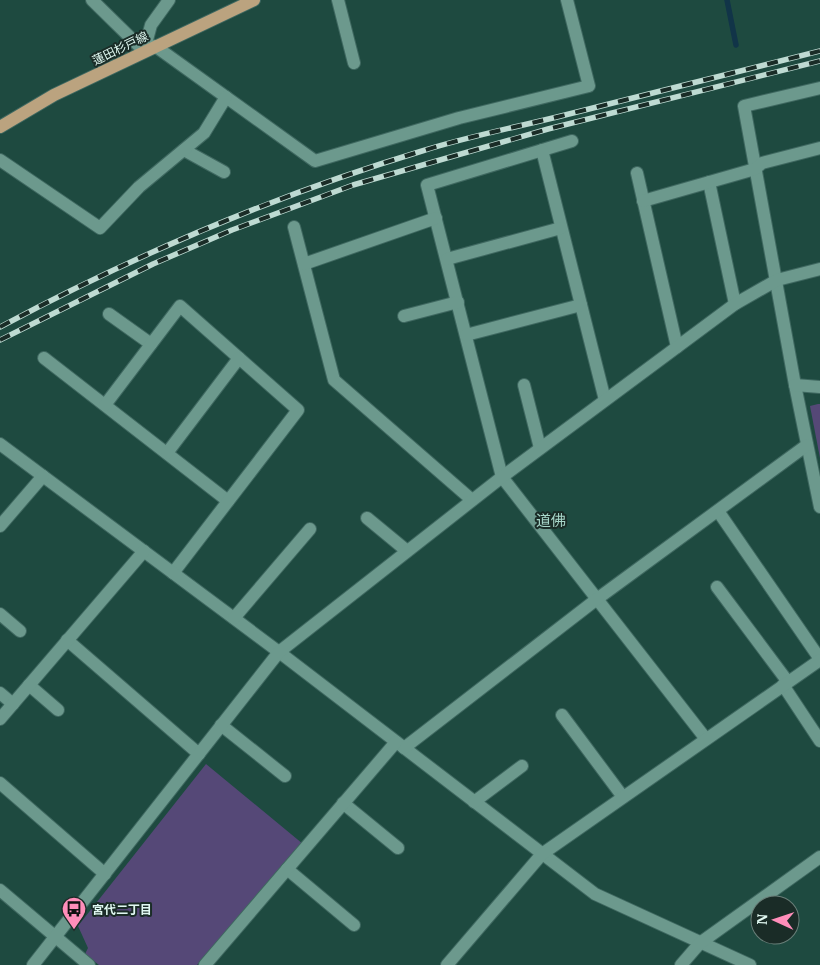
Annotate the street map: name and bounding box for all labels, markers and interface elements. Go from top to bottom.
street label: 蓮田杉戸線 [90,28,150,68]
district label: 道佛 [536,511,566,530]
north arrow [750,895,800,945]
bus stop icon: 宮代二丁目 [61,896,87,930]
place label: 宮代二丁目 [92,902,152,917]
text: N [753,913,771,925]

